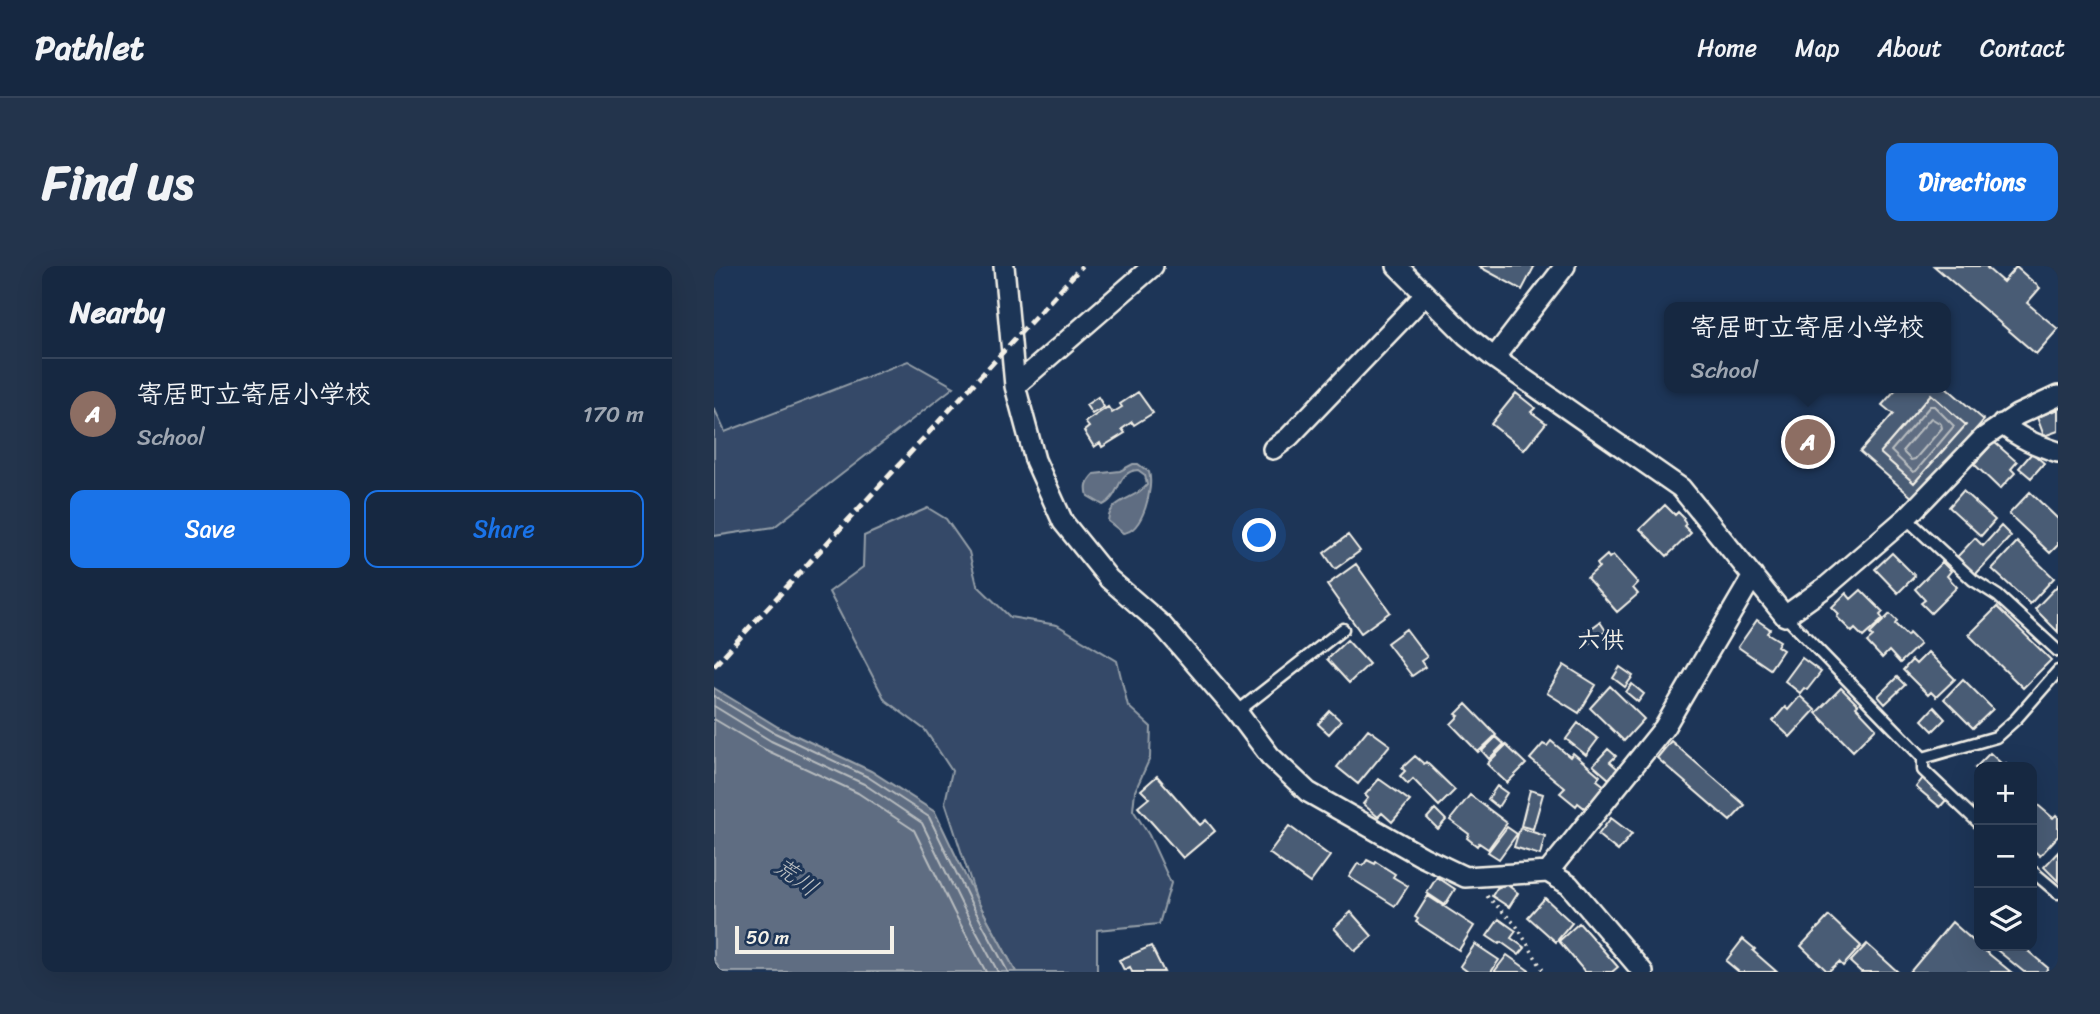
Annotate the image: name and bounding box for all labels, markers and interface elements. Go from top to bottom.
text: Pathlet [35,19,144,77]
text: Home [1697,27,1757,69]
text: Map [1795,27,1839,69]
text: About [1877,27,1942,69]
text: Contact [1980,27,2065,69]
text: Find us [42,139,194,226]
button: Directions [1886,143,2058,221]
text: Nearby [70,285,165,339]
popup [1664,302,1951,393]
text: 寄居町立寄居小学校 [1690,304,1925,350]
text: School [1690,350,1758,391]
text: 寄居町立寄居小学校 [137,371,371,417]
text: A [85,394,101,435]
text: 170 m [583,394,644,435]
pin: A [1785,416,1831,468]
text: School [137,417,205,458]
button: Save [70,490,350,568]
button: Share [364,490,644,568]
your location [1242,518,1276,552]
district label: 六供 [1577,619,1625,661]
map controls [1974,762,2037,951]
button: + [1974,762,2037,825]
button: − [1974,825,2037,888]
water label: 荒川 [764,846,828,908]
button: layers [1974,888,2037,951]
text: 50 m [746,921,789,954]
scale bar [735,923,894,955]

